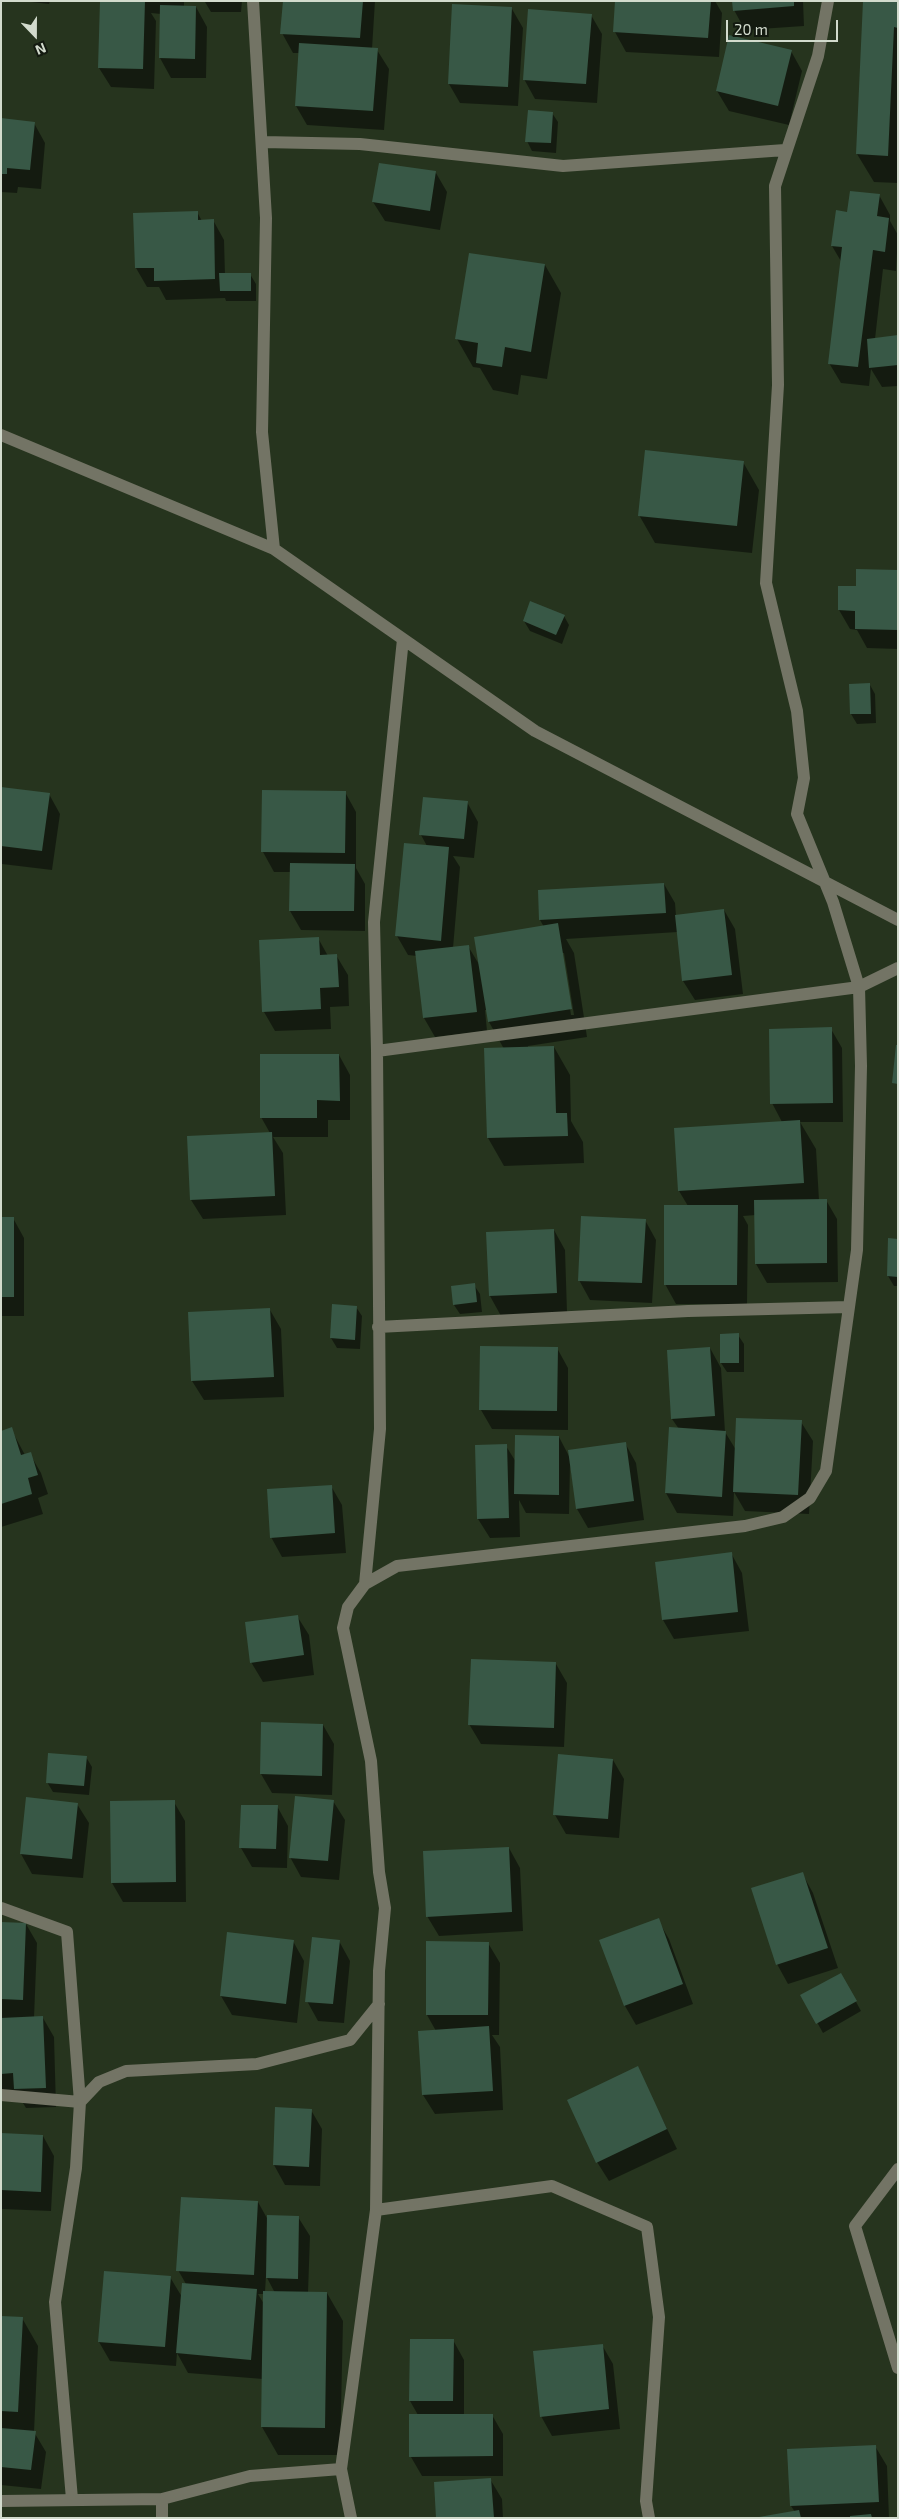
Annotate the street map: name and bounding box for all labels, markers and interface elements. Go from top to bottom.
north arrow [10,10,60,60]
scale bar [729,10,842,42]
text: 20 m [734,20,768,38]
text: N [33,40,49,59]

